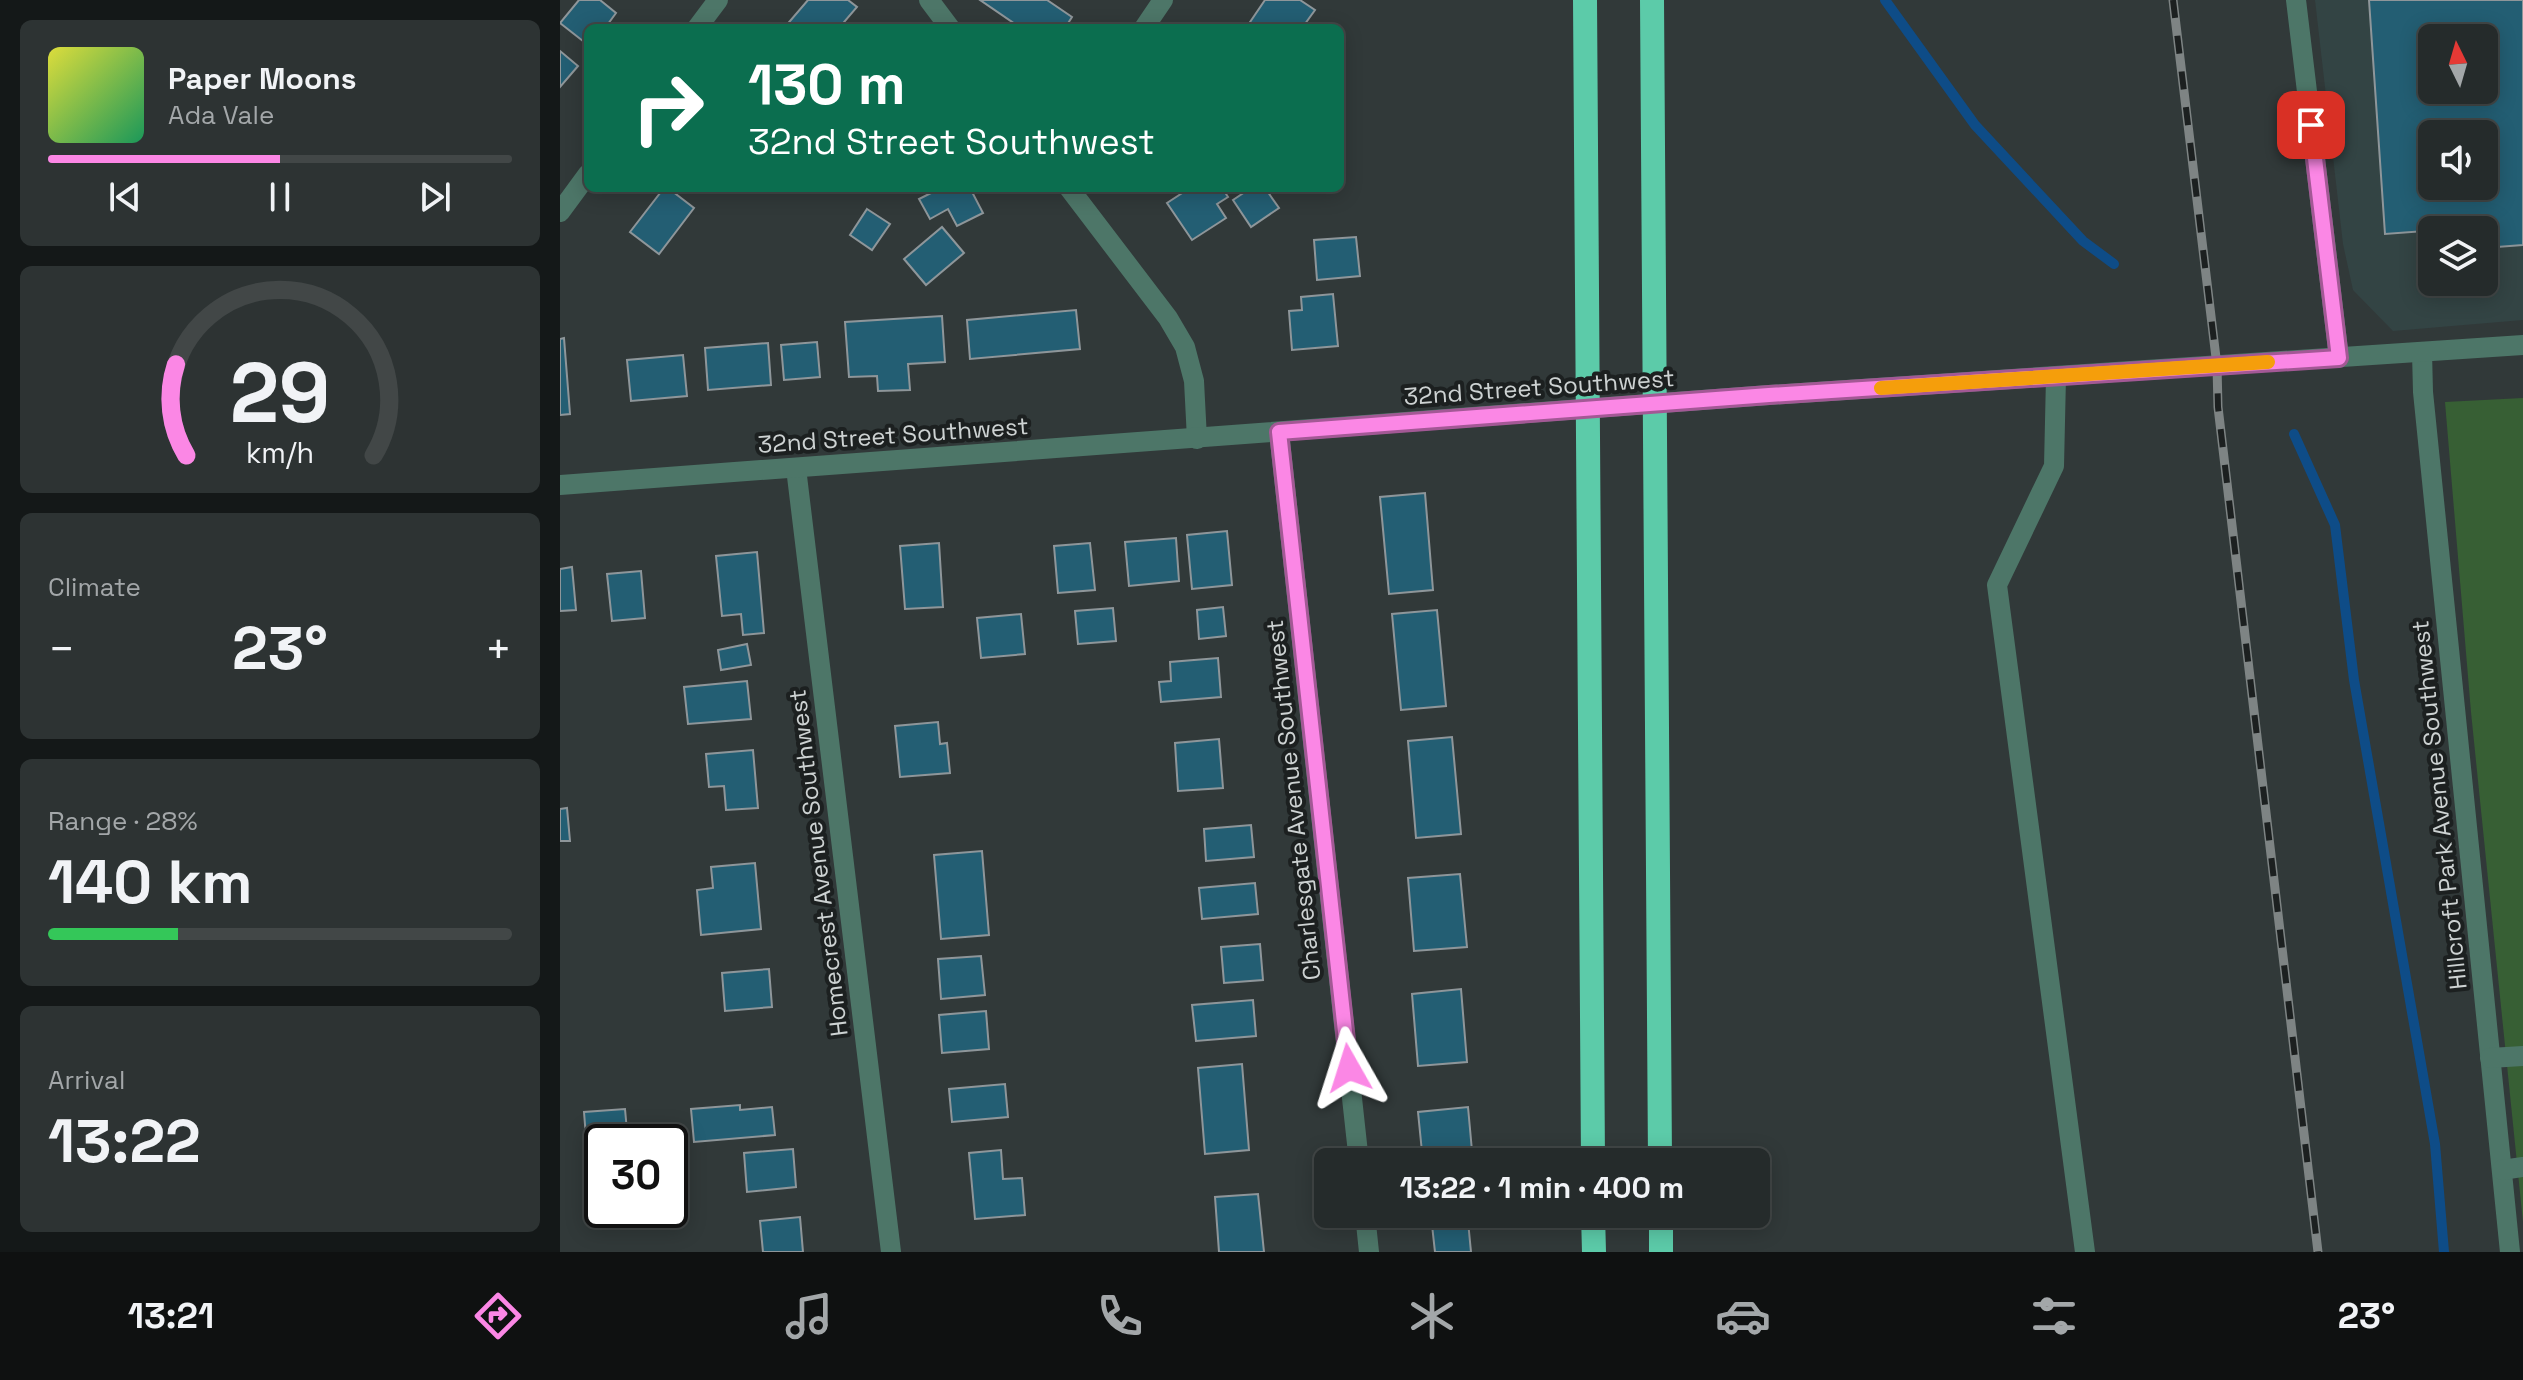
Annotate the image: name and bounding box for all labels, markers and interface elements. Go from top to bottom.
north arrow [2418,24,2498,104]
map controls [2418,24,2498,296]
text: 130 m [748,49,906,120]
icon: right [616,56,720,160]
text: Paper Moons [168,59,357,98]
pin [2277,91,2345,159]
text: Ada Vale [168,98,274,132]
icon: arrive [2289,103,2333,147]
text: 32nd Street Southwest [748,119,1155,165]
button: sound [2418,120,2498,200]
icon: previous [103,175,147,219]
icon: pause [258,175,302,219]
icon: next [413,175,457,219]
button: layers [2418,216,2498,296]
text: 29 [230,339,330,445]
street label: 32nd Street Southwest [1403,362,1675,412]
street label: 32nd Street Southwest [757,410,1029,460]
text: km/h [246,435,314,471]
text: Climate [48,570,141,604]
text: 23° [232,610,328,687]
street label: Charlesgate Avenue Southwest [1259,618,1327,982]
street label: Hillcroft Park Avenue Southwest [2404,619,2474,991]
text: − [48,621,75,677]
text: + [485,621,512,677]
street label: Homecrest Avenue Southwest [781,688,855,1038]
text: Range · 28% [48,804,198,838]
text: 140 km [48,844,252,921]
position arrow [1307,1026,1391,1110]
text: Arrival [48,1063,125,1097]
text: 13:22 [48,1103,201,1180]
speed limit sign: 30 [584,1124,688,1228]
text: 13:22 · 1 min · 400 m [1400,1168,1684,1207]
icon: directions [470,1288,526,1344]
icon: music [781,1288,837,1344]
icon: phone [1092,1288,1148,1344]
icon: climate [1404,1288,1460,1344]
icon: car [1715,1288,1771,1344]
icon: filters [2026,1288,2082,1344]
text: 13:21 [128,1293,214,1339]
text: 23° [2338,1293,2395,1339]

